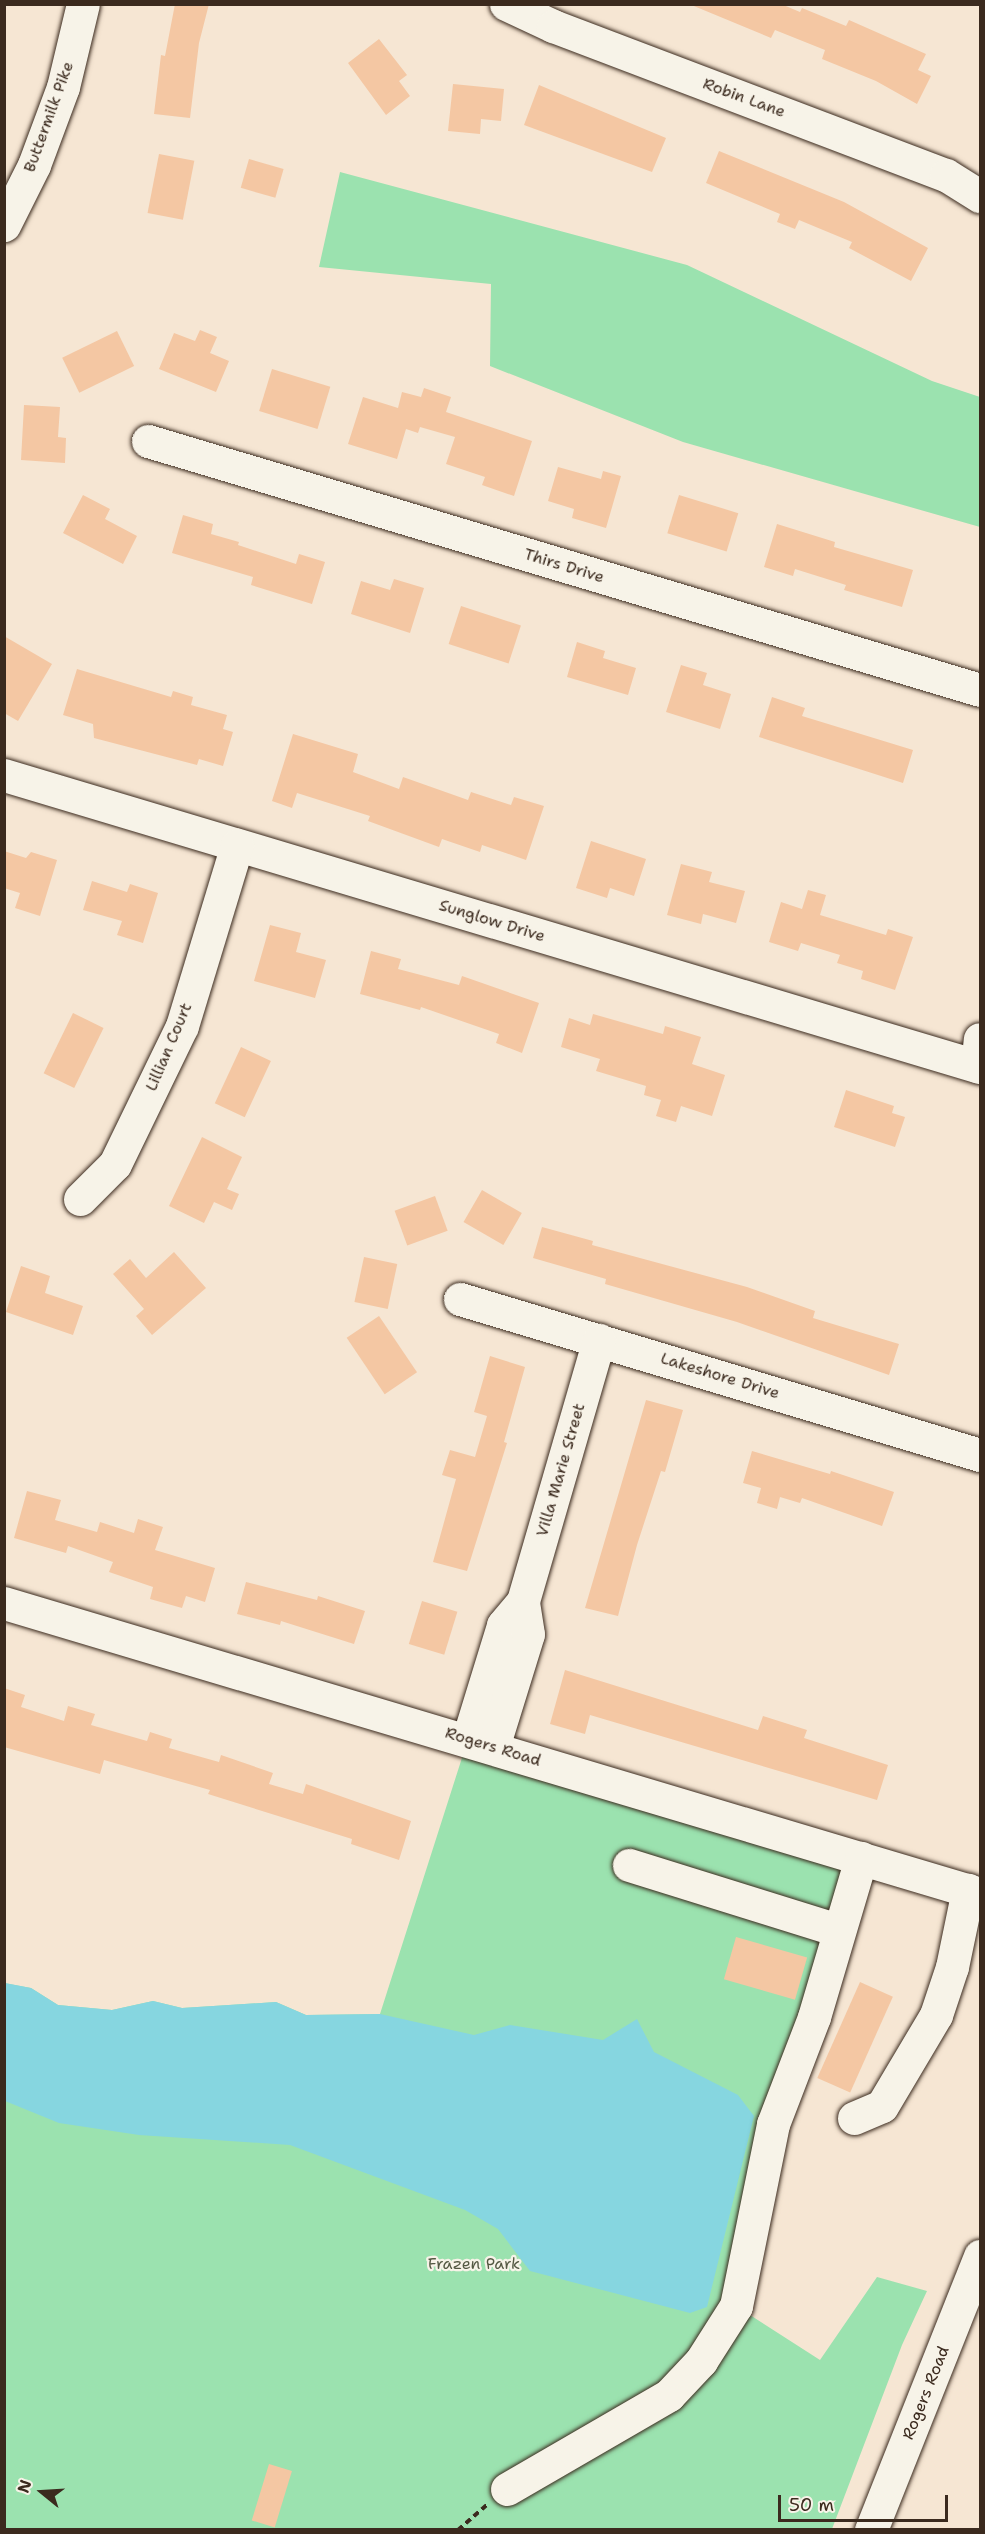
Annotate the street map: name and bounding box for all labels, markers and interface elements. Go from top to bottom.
street label: Buttermilk Pike [20,59,78,175]
street label: Robin Lane [700,74,788,122]
street label: Thirs Drive [522,545,606,587]
street label: Sunglow Drive [437,896,547,946]
street label: Lillian Court [142,1000,196,1094]
street label: Lakeshore Drive [658,1349,782,1403]
street label: Villa Marie Street [533,1401,589,1539]
street label: Rogers Road [443,1723,543,1771]
park label: Frazen Park [428,2254,520,2274]
street label: Rogers Road [899,2343,953,2443]
north arrow [12,2462,72,2522]
text: N [12,2477,36,2496]
scale bar [781,2483,950,2521]
text: 50 m [789,2493,834,2517]

